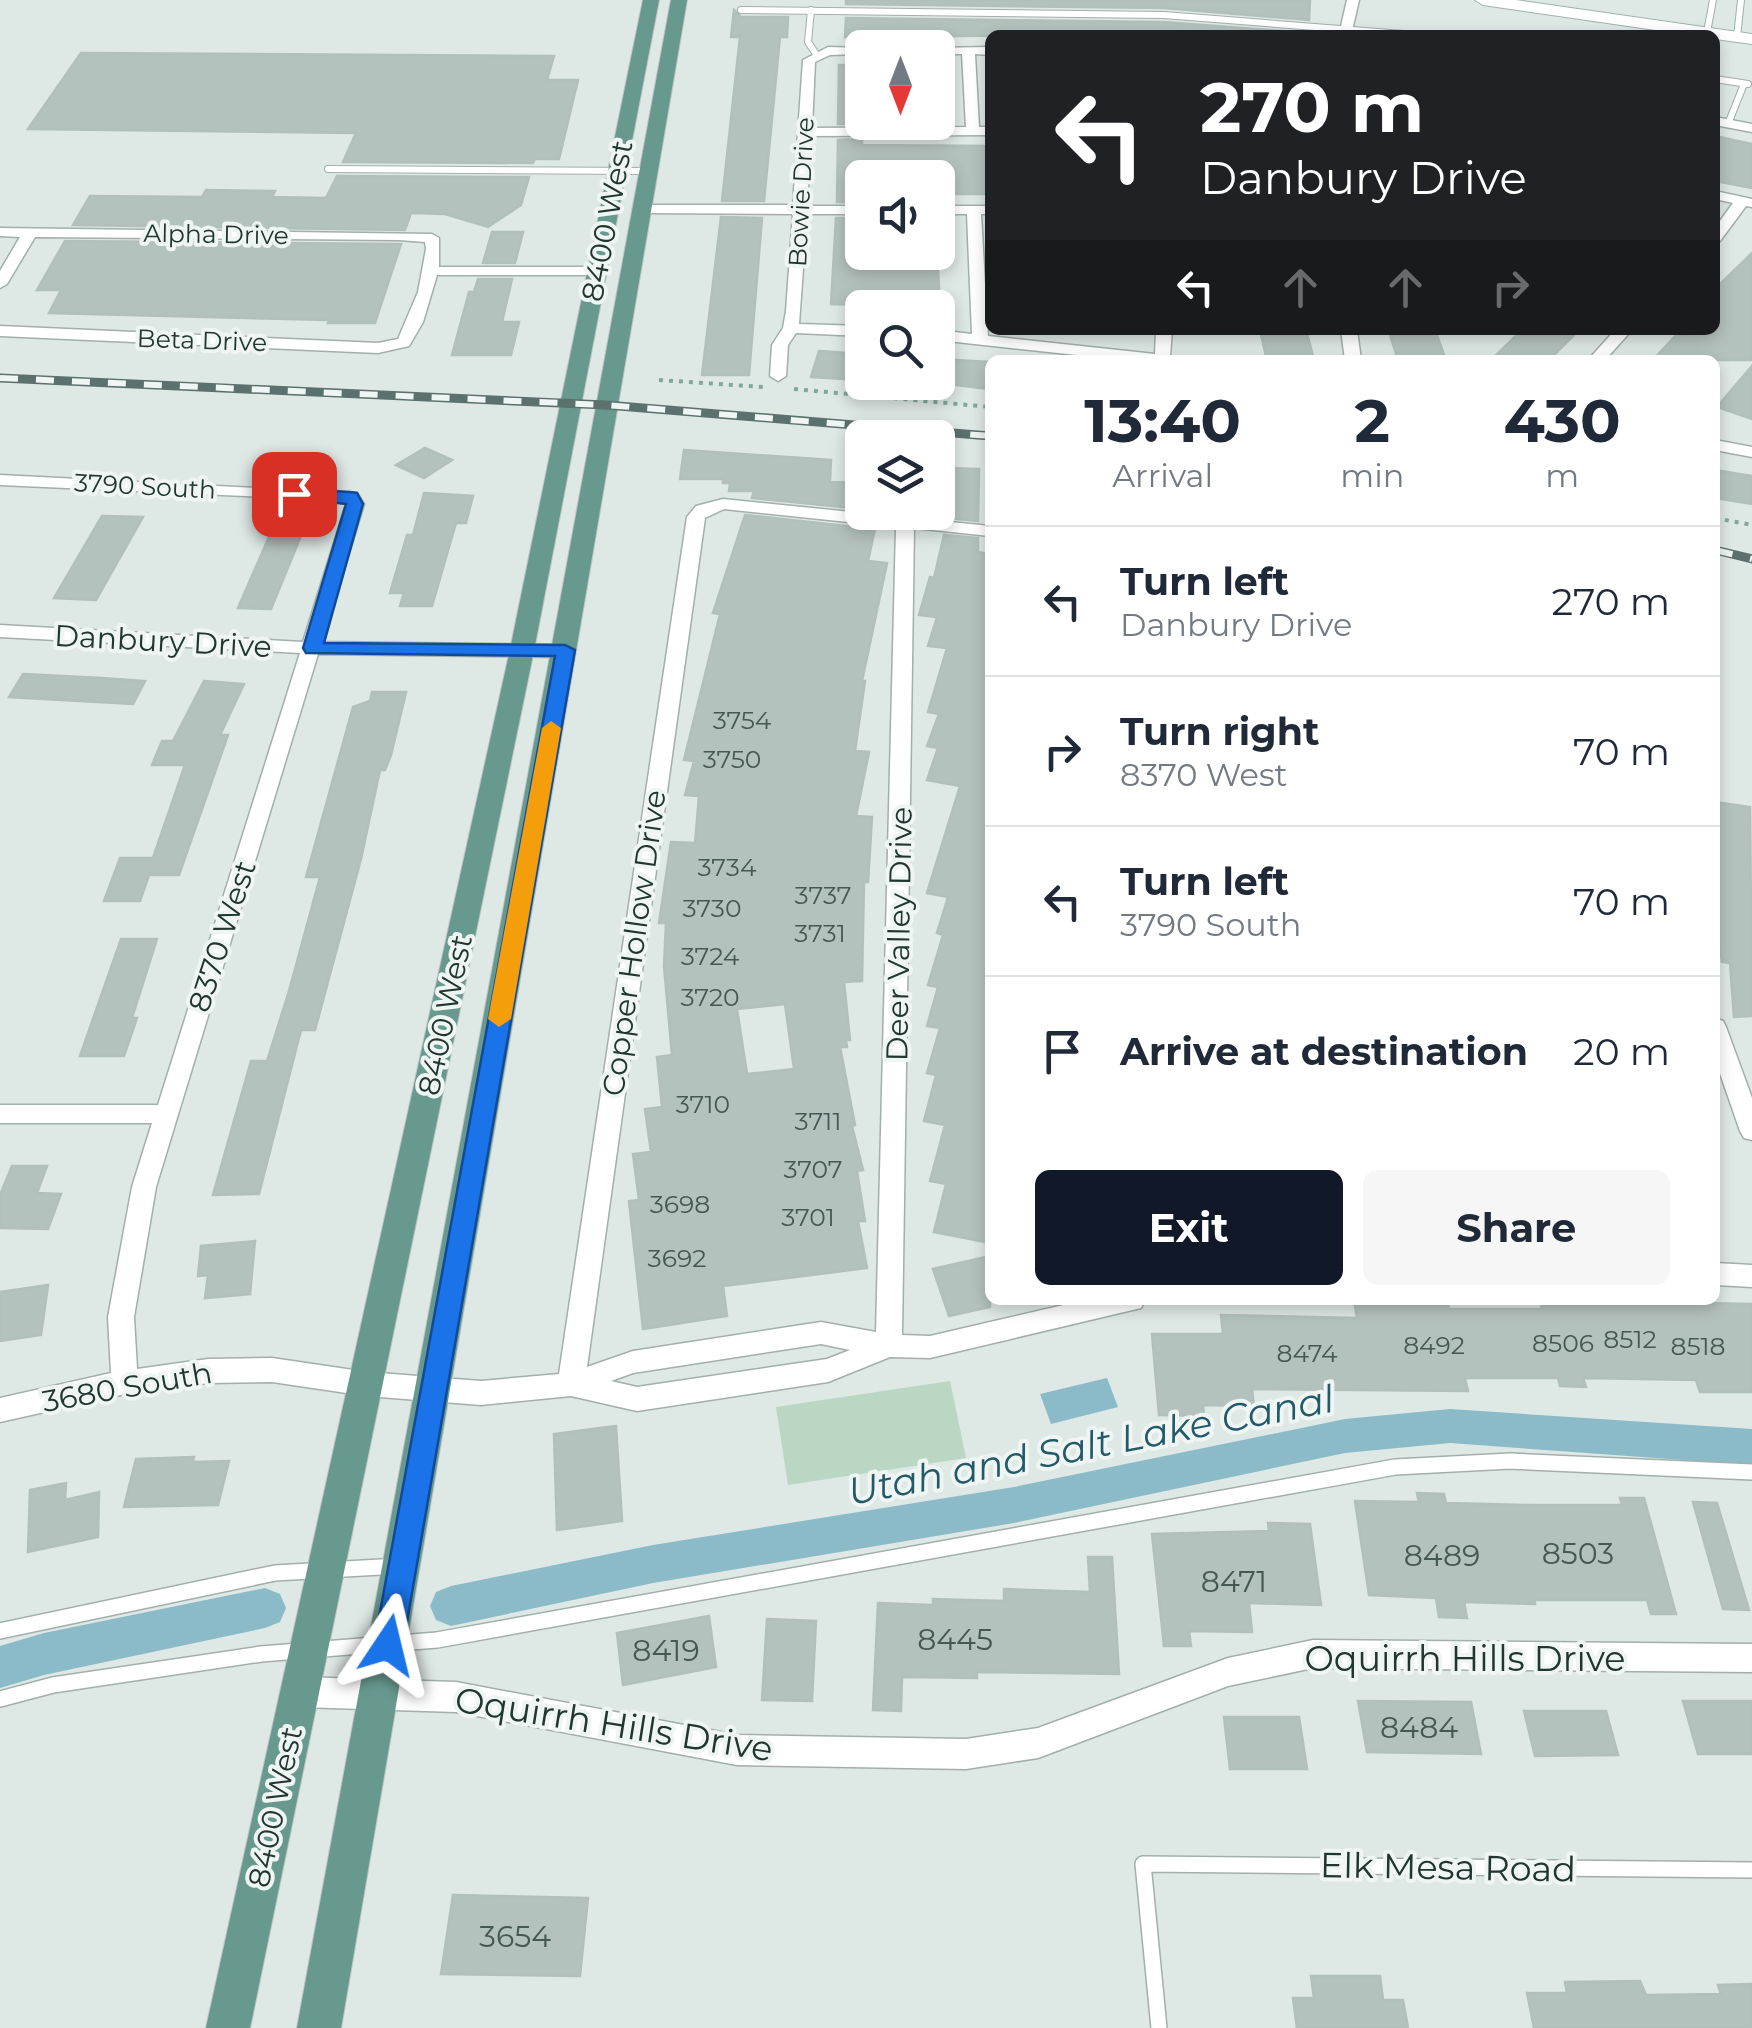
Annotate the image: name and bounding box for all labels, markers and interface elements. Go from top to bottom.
north arrow [845,30,955,140]
map controls [845,30,955,530]
text: 270 m [1200,64,1424,150]
icon: left [1035,70,1165,200]
street label: Bowie Drive [782,116,820,268]
street label: 8400 West [573,137,641,305]
text: Danbury Drive [1200,150,1527,205]
button: sound [845,160,955,270]
street label: Alpha Drive [143,218,289,250]
icon: left [1168,260,1223,315]
icon: ahead [1273,260,1328,315]
icon: ahead [1378,260,1433,315]
icon: right [1483,260,1538,315]
button: search [845,290,955,400]
street label: Beta Drive [136,323,268,357]
text: 13:40 [1084,384,1241,457]
text: 2 [1355,384,1390,457]
text: 430 [1504,384,1621,457]
button: layers [845,420,955,530]
pin [252,452,337,537]
text: Arrival [1112,456,1213,495]
text: min [1340,456,1404,495]
text: m [1545,456,1579,495]
street label: 3790 South [73,467,217,505]
icon: arrive [267,467,322,522]
text: Turn left [1120,558,1289,605]
icon: left [1035,574,1090,629]
text: 270 m [1551,578,1670,625]
text: Danbury Drive [1120,605,1352,644]
street label: Danbury Drive [53,617,273,665]
house number: 3754 [713,705,772,735]
text: Turn right [1120,708,1319,755]
icon: right [1035,724,1090,779]
text: 70 m [1573,728,1670,775]
house number: 3750 [703,744,761,774]
text: 8370 West [1120,755,1288,794]
street label: Copper Hollow Drive [594,788,674,1098]
street label: Deer Valley Drive [878,806,920,1062]
house number: 3734 [698,852,757,882]
street label: 8370 West [180,856,264,1016]
text: Turn left [1120,858,1289,905]
icon: left [1035,874,1090,929]
text: 70 m [1573,878,1670,925]
house number: 3737 [795,880,851,910]
house number: 3730 [683,893,741,923]
text: 3790 South [1120,905,1301,944]
house number: 3731 [794,918,846,948]
street label: 8400 West [410,931,480,1099]
house number: 3724 [681,941,740,971]
house number: 3720 [680,982,740,1012]
icon: arrive [1035,1024,1090,1079]
text: Arrive at destination [1120,1028,1528,1075]
text: 20 m [1573,1028,1670,1075]
house number: 3710 [676,1089,730,1119]
house number: 3711 [795,1106,841,1136]
house number: 3707 [783,1154,843,1184]
button: Exit [1035,1170,1343,1285]
button: Share [1363,1170,1670,1285]
house number: 3698 [650,1189,710,1219]
house number: 3701 [781,1202,835,1232]
house number: 3692 [648,1243,706,1273]
house number: 8512 [1603,1324,1657,1354]
house number: 8506 [1532,1328,1594,1358]
house number: 8492 [1403,1330,1465,1360]
house number: 8518 [1670,1331,1726,1361]
house number: 8474 [1277,1338,1338,1368]
street label: 3680 South [39,1354,215,1420]
water label: Utah and Salt Lake Canal [844,1375,1339,1515]
house number: 8503 [1542,1535,1614,1572]
house number: 8489 [1404,1537,1480,1574]
house number: 8471 [1201,1563,1267,1600]
position arrow [336,1593,440,1697]
house number: 8445 [917,1621,993,1658]
house number: 8419 [632,1632,700,1669]
street label: Oquirrh Hills Drive [1304,1637,1626,1680]
street label: Oquirrh Hills Drive [452,1678,776,1770]
house number: 8484 [1380,1709,1458,1746]
street label: 8400 West [240,1723,310,1891]
street label: Elk Mesa Road [1320,1843,1576,1891]
house number: 3654 [479,1918,551,1955]

